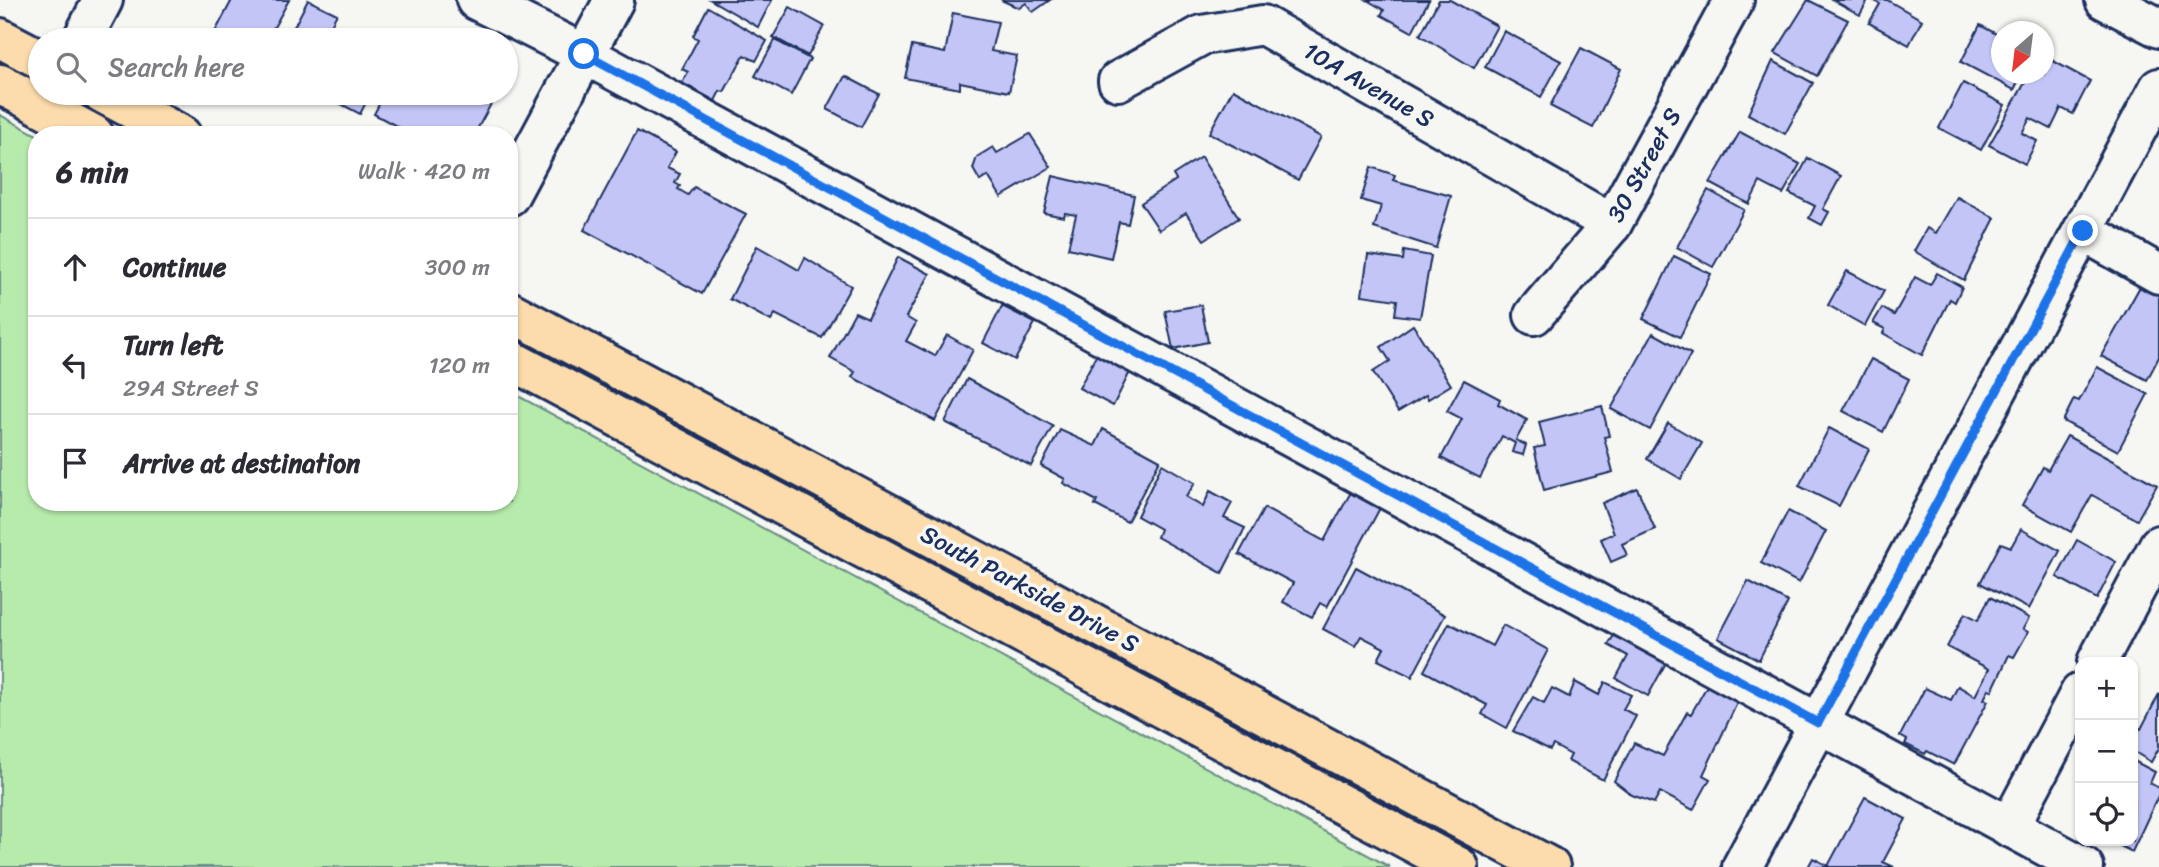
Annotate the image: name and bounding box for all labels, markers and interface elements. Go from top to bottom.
north arrow [1991,21,2054,84]
search box [28,28,518,105]
street label: 10A Avenue S [1296,31,1442,139]
route start [568,38,599,69]
text: Search here [108,44,245,90]
icon: search [52,48,90,86]
street label: 30 Street S [1595,100,1693,230]
text: 6 min [56,145,128,199]
text: Walk · 420 m [358,151,490,192]
route end [2067,215,2098,246]
text: Continue [123,244,226,290]
text: 300 m [425,247,490,288]
icon: ahead [56,248,94,286]
text: Turn left [123,322,223,368]
text: 120 m [429,345,490,386]
icon: left [56,346,94,384]
text: 29A Street S [123,368,259,409]
text: Arrive at destination [123,440,360,486]
icon: arrive [56,444,94,482]
street label: South Parkside Drive S [913,513,1147,665]
map controls [2075,657,2138,846]
button: + [2075,657,2138,720]
button: − [2075,720,2138,783]
button: locate [2075,783,2138,846]

